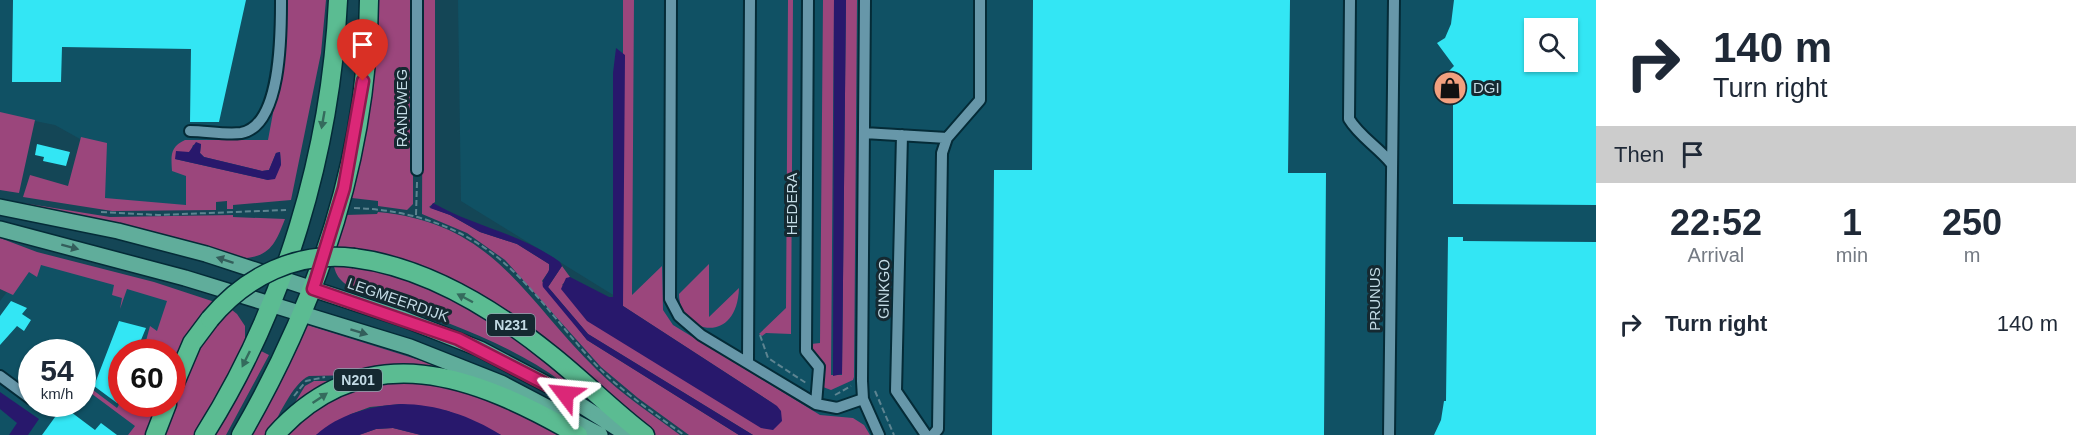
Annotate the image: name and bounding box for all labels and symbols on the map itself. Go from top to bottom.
pin [337,19,388,81]
street label: RANDWEG [393,69,410,147]
shop icon: DGI [1432,70,1468,106]
place label: DGI [1473,79,1500,96]
one-way arrow [319,111,328,130]
street label: HEDERA [783,173,800,235]
one-way arrow [61,243,79,253]
one-way arrow [216,255,234,265]
street label: GINKGO [874,259,893,319]
street label: PRUNUS [1366,267,1383,331]
street label: LEGMEERDIJK [345,274,451,325]
one-way arrow [457,293,474,303]
road number: N231 [487,314,535,336]
one-way arrow [350,328,368,337]
speed limit sign: 60 [108,339,186,417]
one-way arrow [241,350,250,367]
position arrow [533,362,597,426]
road number: N201 [334,369,382,391]
one-way arrow [311,392,327,404]

